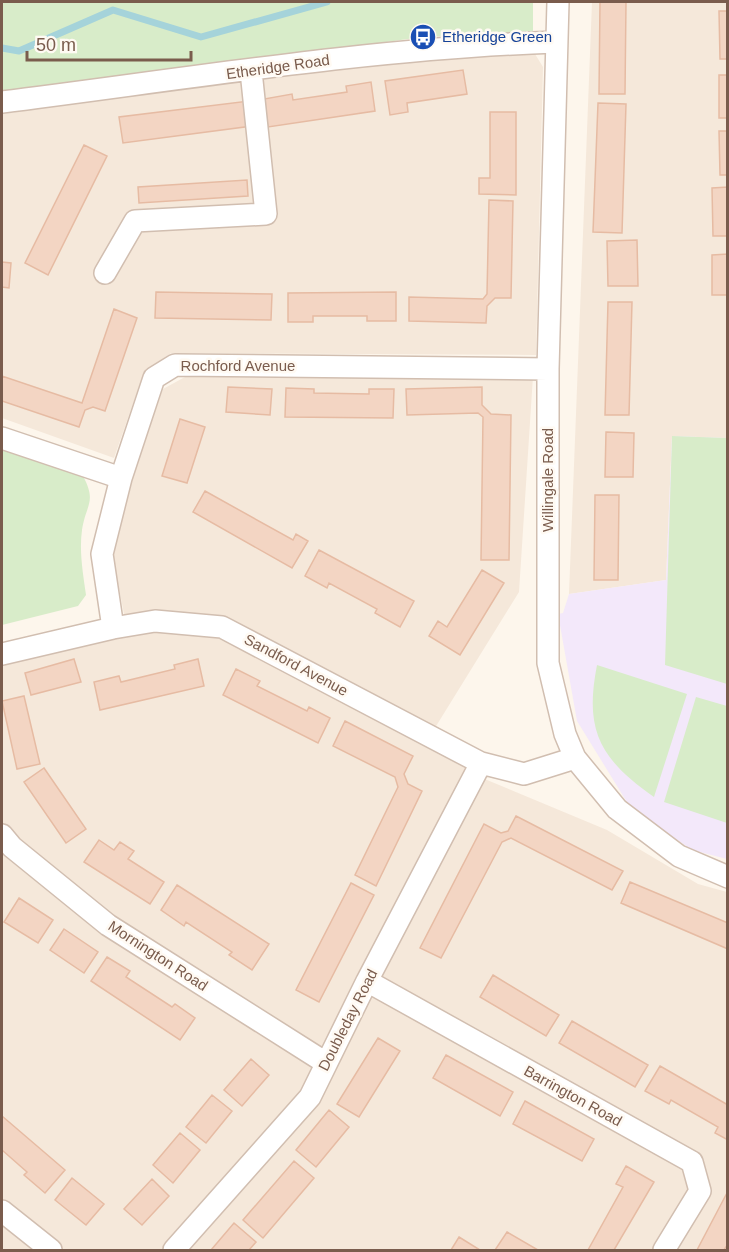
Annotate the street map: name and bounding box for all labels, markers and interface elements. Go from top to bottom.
bus stop icon: Etheridge Green [408,22,438,52]
scale bar [27,24,190,62]
place label: Etheridge Green [442,28,552,45]
text: 50 m [36,35,76,55]
street label: Etheridge Road [225,51,331,82]
street label: Rochford Avenue [181,357,295,374]
street label: Willingale Road [539,428,556,532]
street label: Sandford Avenue [242,630,351,699]
street label: Mornington Road [105,917,211,994]
street label: Doubleday Road [315,966,380,1073]
street label: Barrington Road [521,1062,625,1129]

